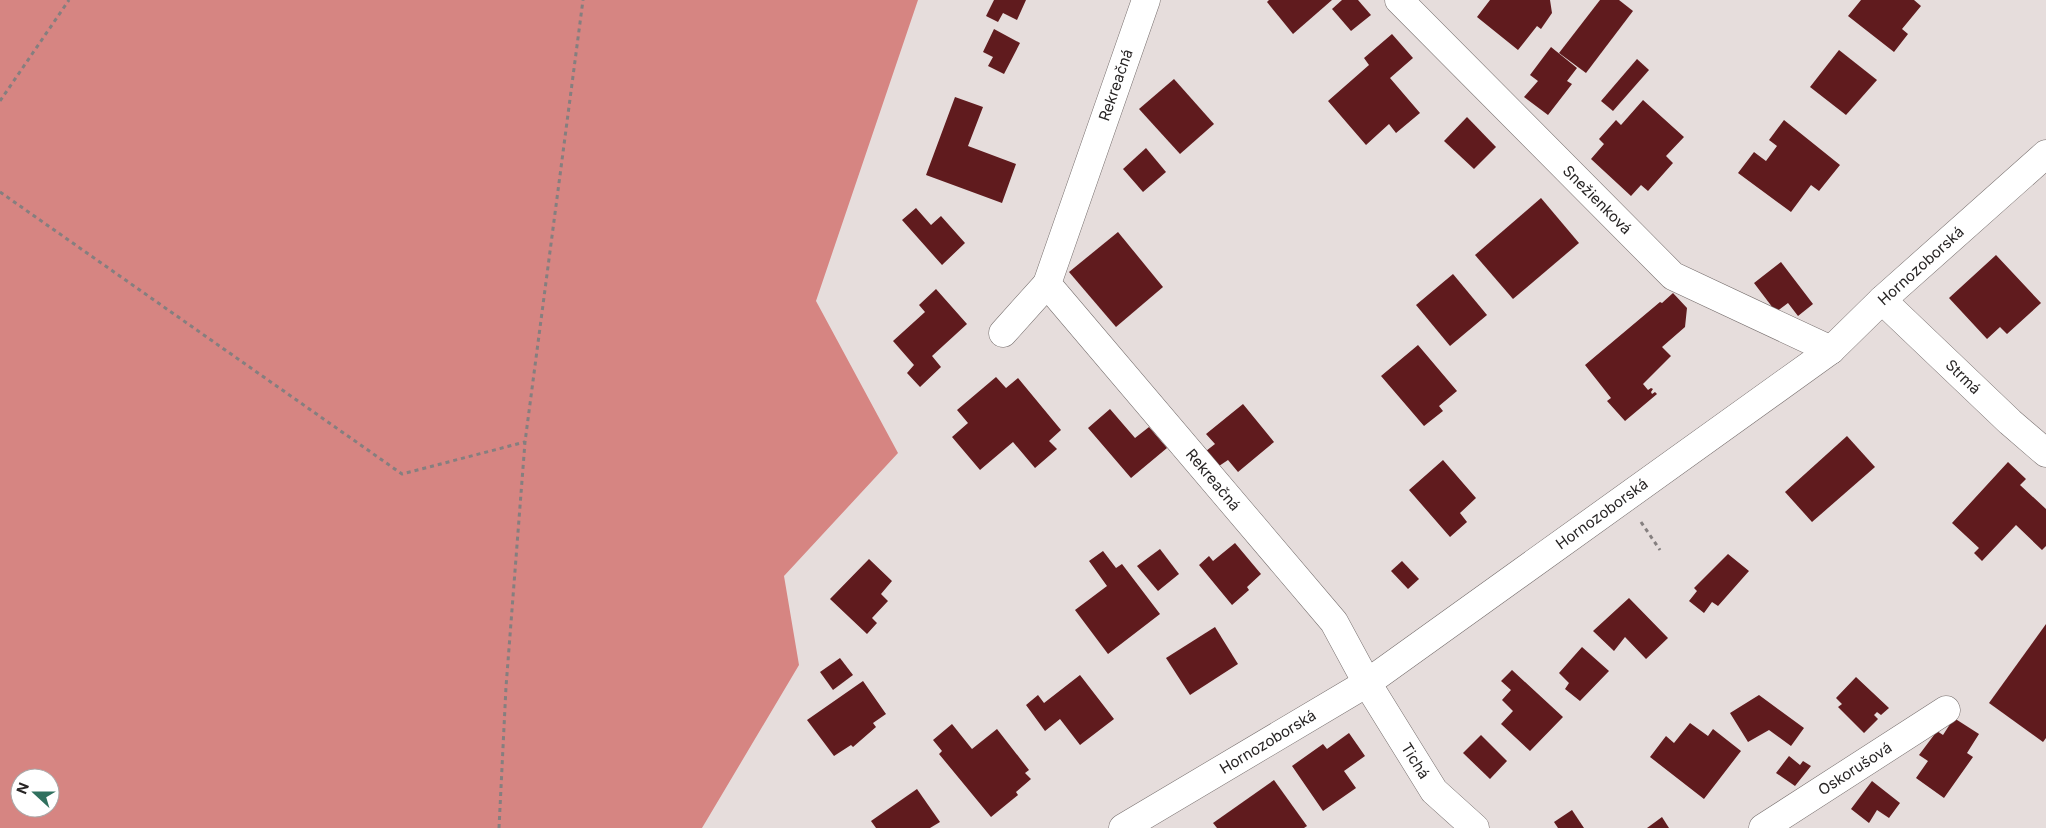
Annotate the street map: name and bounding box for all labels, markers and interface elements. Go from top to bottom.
street label: Rekreačná [1094,46,1137,123]
street label: Snežienková [1559,161,1636,238]
street label: Hornozoborská [1874,222,1968,309]
street label: Strmá [1942,355,1985,398]
street label: Rekreačná [1182,445,1245,515]
street label: Hornozoborská [1552,474,1651,553]
street label: Hornozoborská [1216,705,1319,778]
street label: Oskorušová [1814,738,1895,799]
street label: Tichá [1397,739,1434,782]
north arrow [10,768,60,818]
text: N [13,780,32,796]

